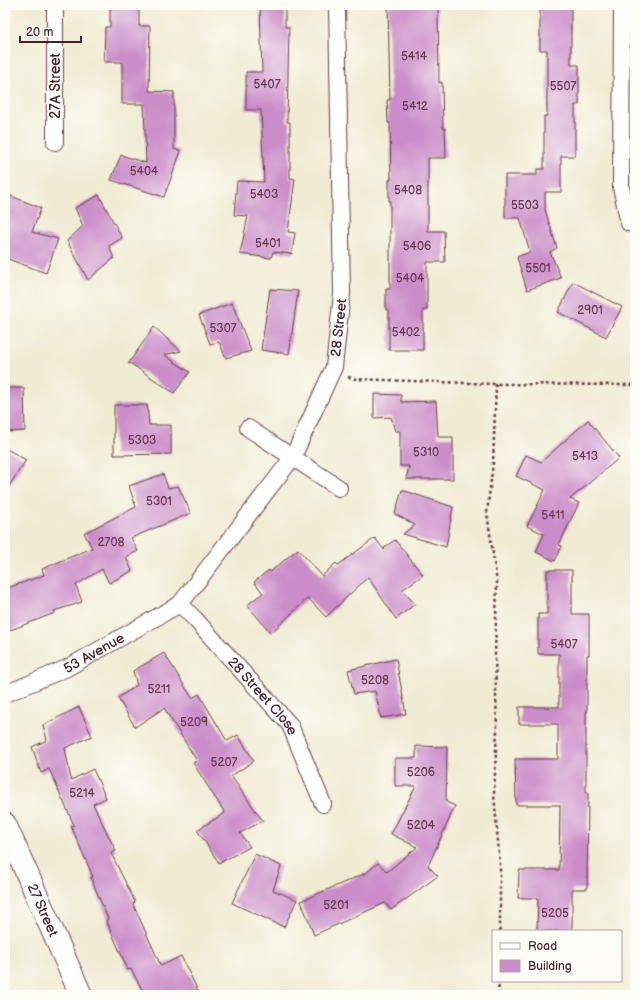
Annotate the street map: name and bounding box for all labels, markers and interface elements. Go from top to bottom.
scale bar [20,18,81,44]
text: 20 m [26,25,53,40]
house number: 5414 [401,49,428,64]
street label: 27A Street [47,52,64,119]
house number: 5407 [253,77,281,92]
house number: 5507 [550,79,576,94]
house number: 5412 [402,99,428,114]
house number: 5404 [130,164,159,179]
house number: 5408 [394,183,422,198]
house number: 5403 [250,187,278,202]
house number: 5503 [511,198,539,213]
house number: 5401 [255,236,281,251]
house number: 5406 [403,239,431,254]
house number: 5501 [525,261,551,276]
house number: 5404 [396,271,425,286]
street label: 28 Street [327,297,351,358]
house number: 2901 [577,303,603,318]
house number: 5307 [209,321,237,336]
house number: 5402 [392,325,420,340]
house number: 5303 [128,433,156,448]
house number: 5310 [413,445,439,460]
house number: 5413 [572,449,598,464]
house number: 5301 [146,494,172,509]
house number: 5411 [541,508,565,523]
house number: 2708 [97,535,125,550]
street label: 53 Avenue [60,629,128,677]
house number: 5407 [550,637,578,652]
street label: 28 Street Close [224,654,301,737]
house number: 5208 [361,673,389,688]
house number: 5211 [147,682,171,697]
house number: 5209 [180,715,208,730]
house number: 5207 [211,755,238,770]
house number: 5206 [407,765,435,780]
house number: 5214 [69,786,96,801]
house number: 5204 [407,818,436,833]
street label: 27 Street [24,881,62,940]
house number: 5201 [323,898,349,913]
house number: 5205 [541,906,569,921]
legend [492,930,622,982]
text: Road [528,939,557,954]
text: Building [528,959,572,974]

